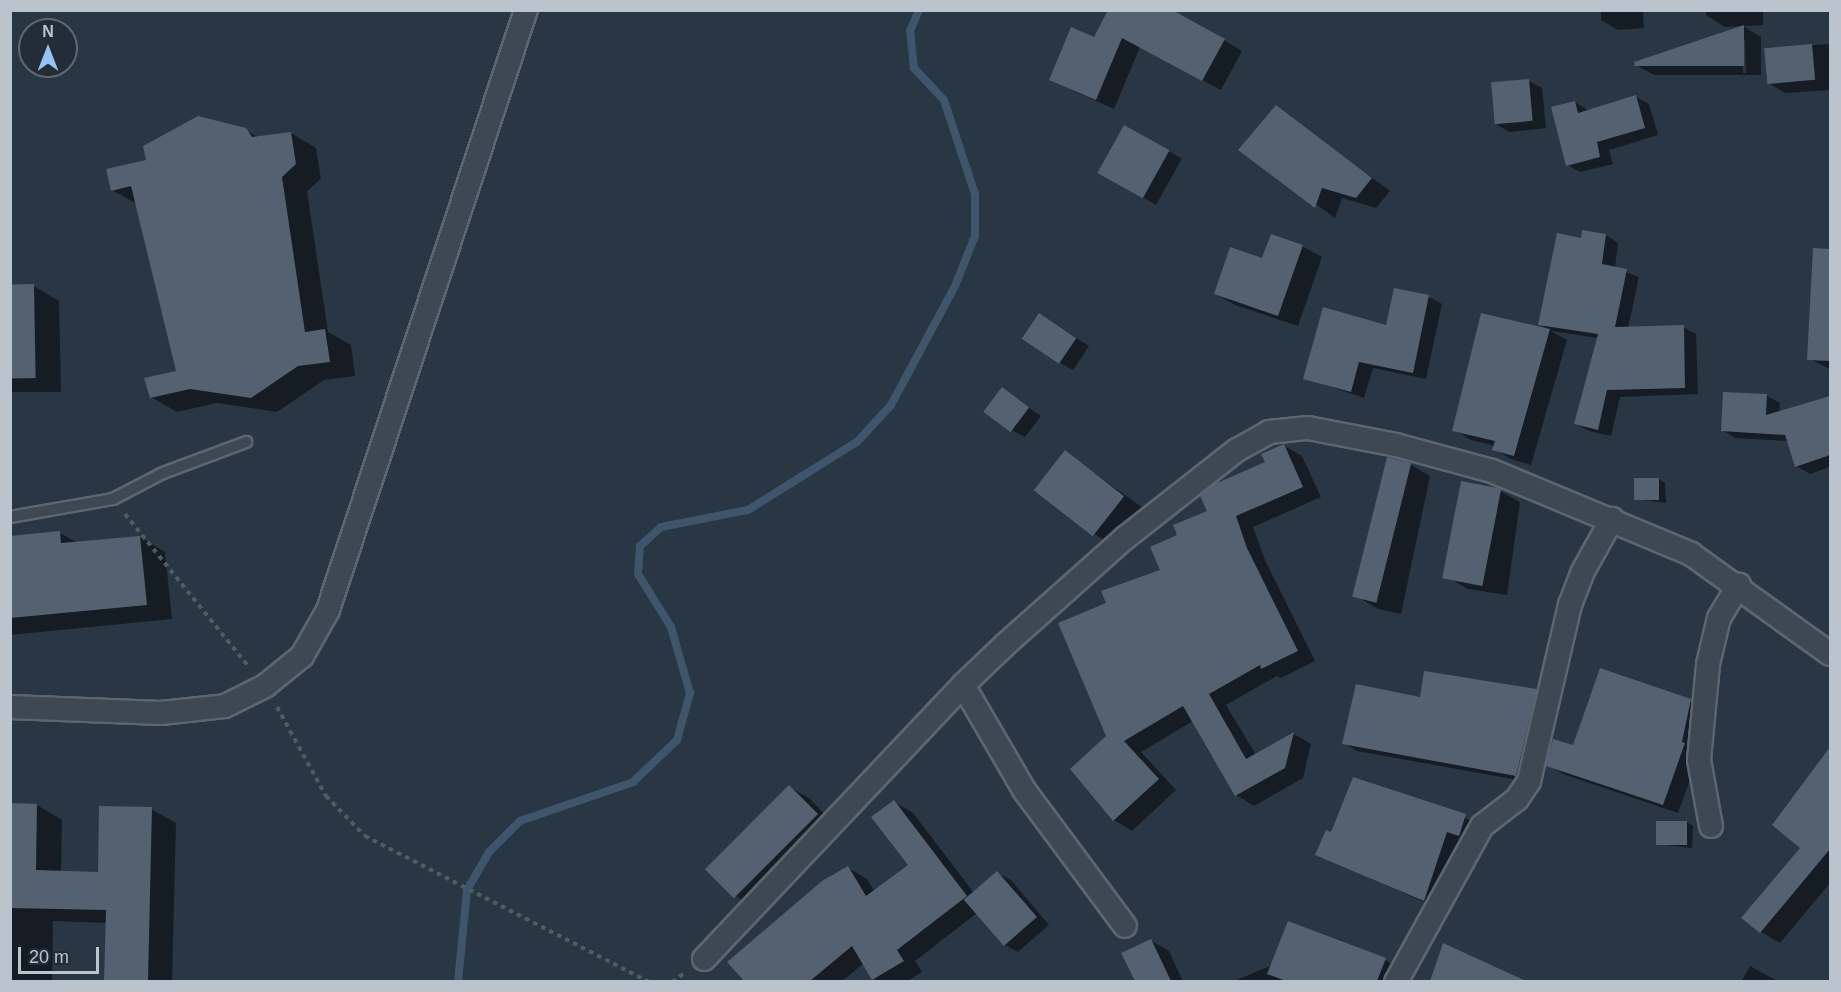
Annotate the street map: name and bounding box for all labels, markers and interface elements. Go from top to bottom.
north arrow [18,18,78,78]
text: N [42,23,54,40]
scale bar [21,935,102,973]
text: 20 m [29,947,69,967]

